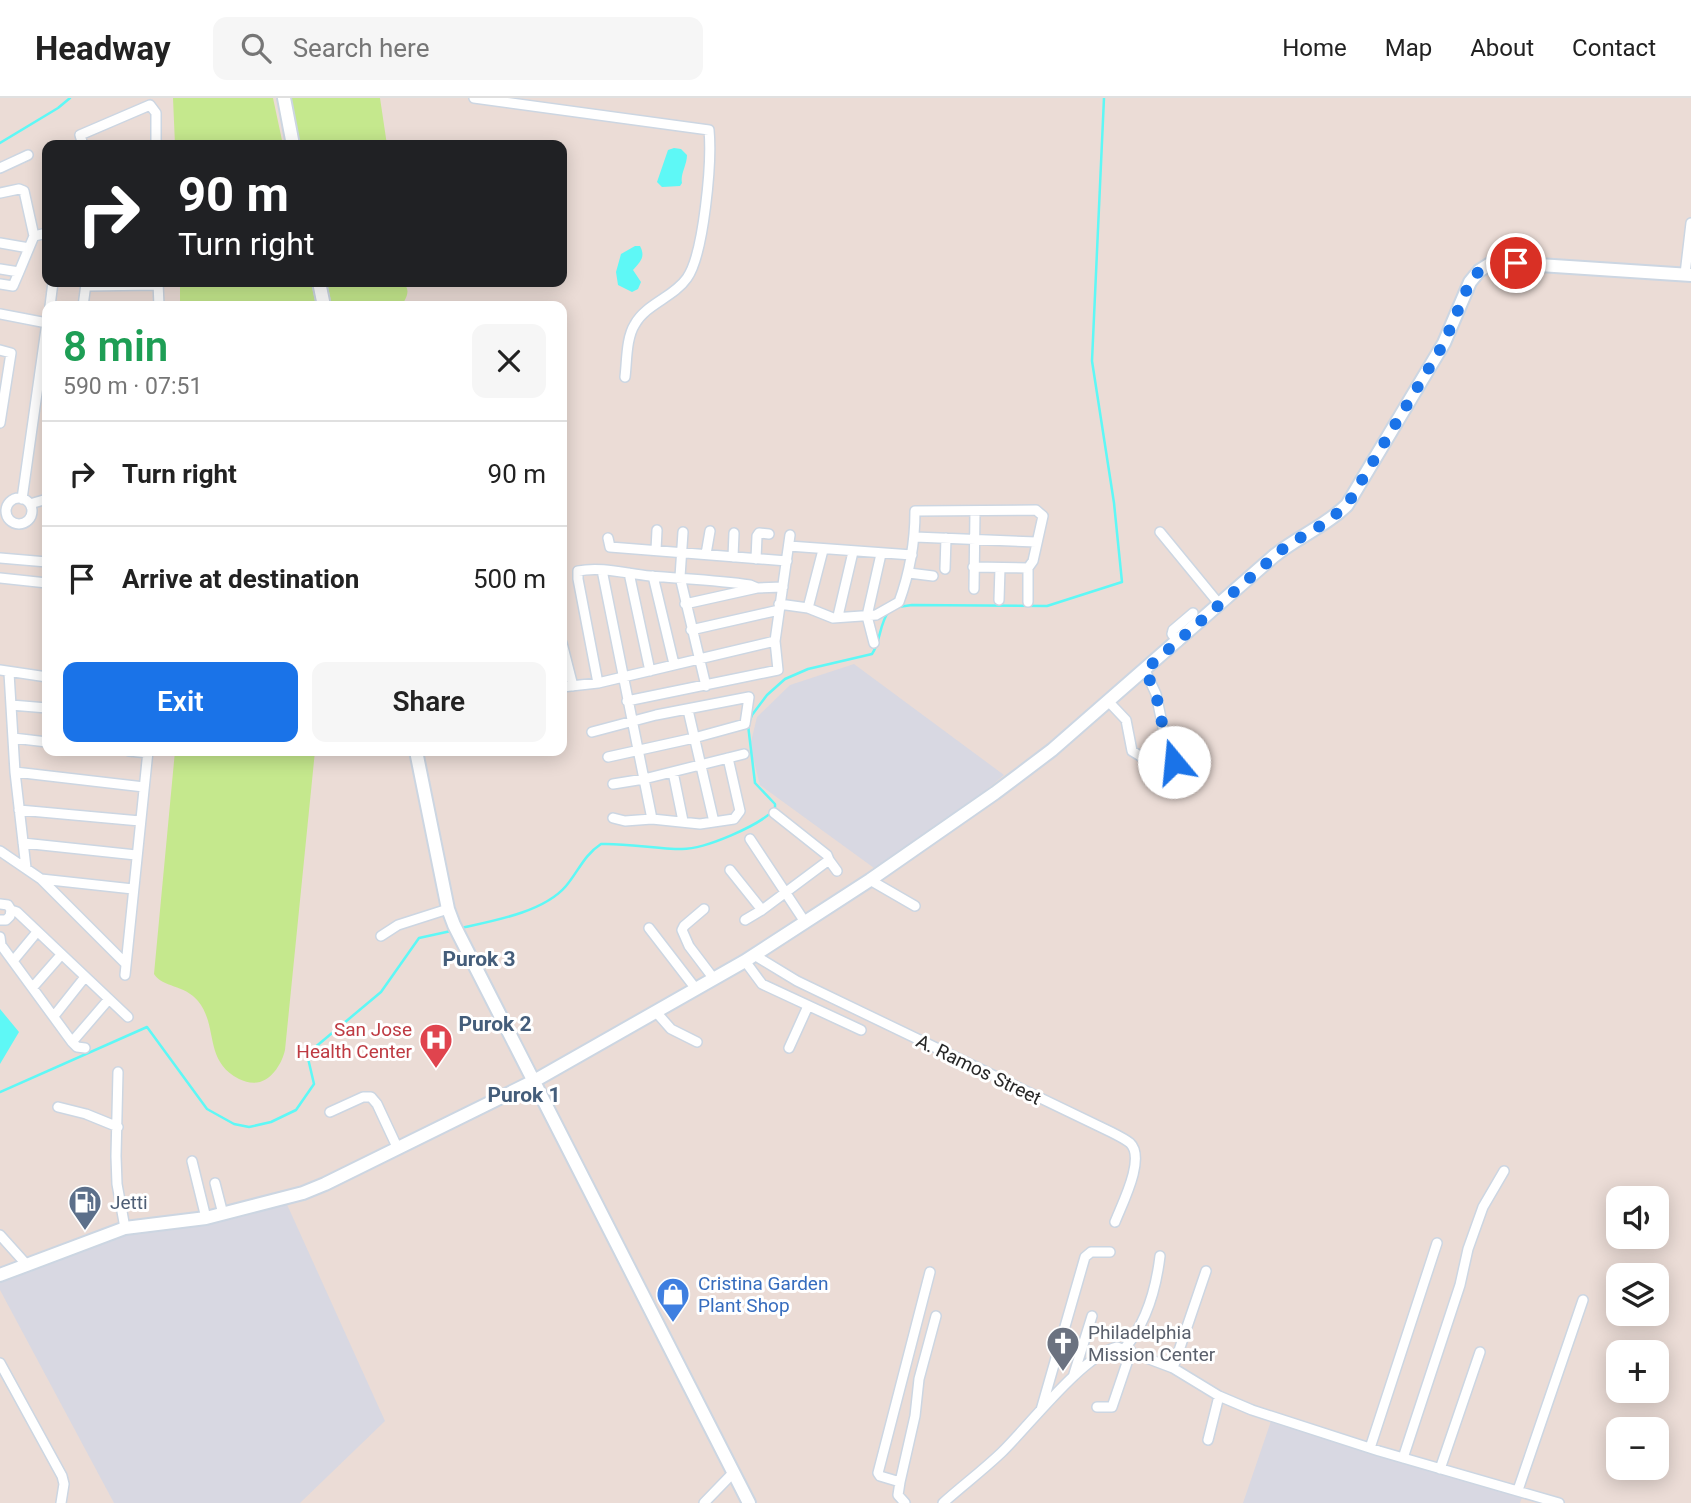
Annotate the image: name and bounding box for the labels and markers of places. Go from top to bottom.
pin [1486,233,1546,293]
place label: San Jose Health Center [296,1018,413,1063]
hospital icon: San Jose Health Center [417,1021,455,1070]
fuel station icon: Jetti [66,1183,104,1232]
place label: Jetti [110,1191,148,1214]
place label: Cristina Garden Plant Shop [698,1272,828,1317]
shop icon: Cristina Garden Plant Shop [654,1275,692,1324]
place label: Philadelphia Mission Center [1088,1321,1216,1366]
church icon: Philadelphia Mission Center [1044,1324,1082,1373]

